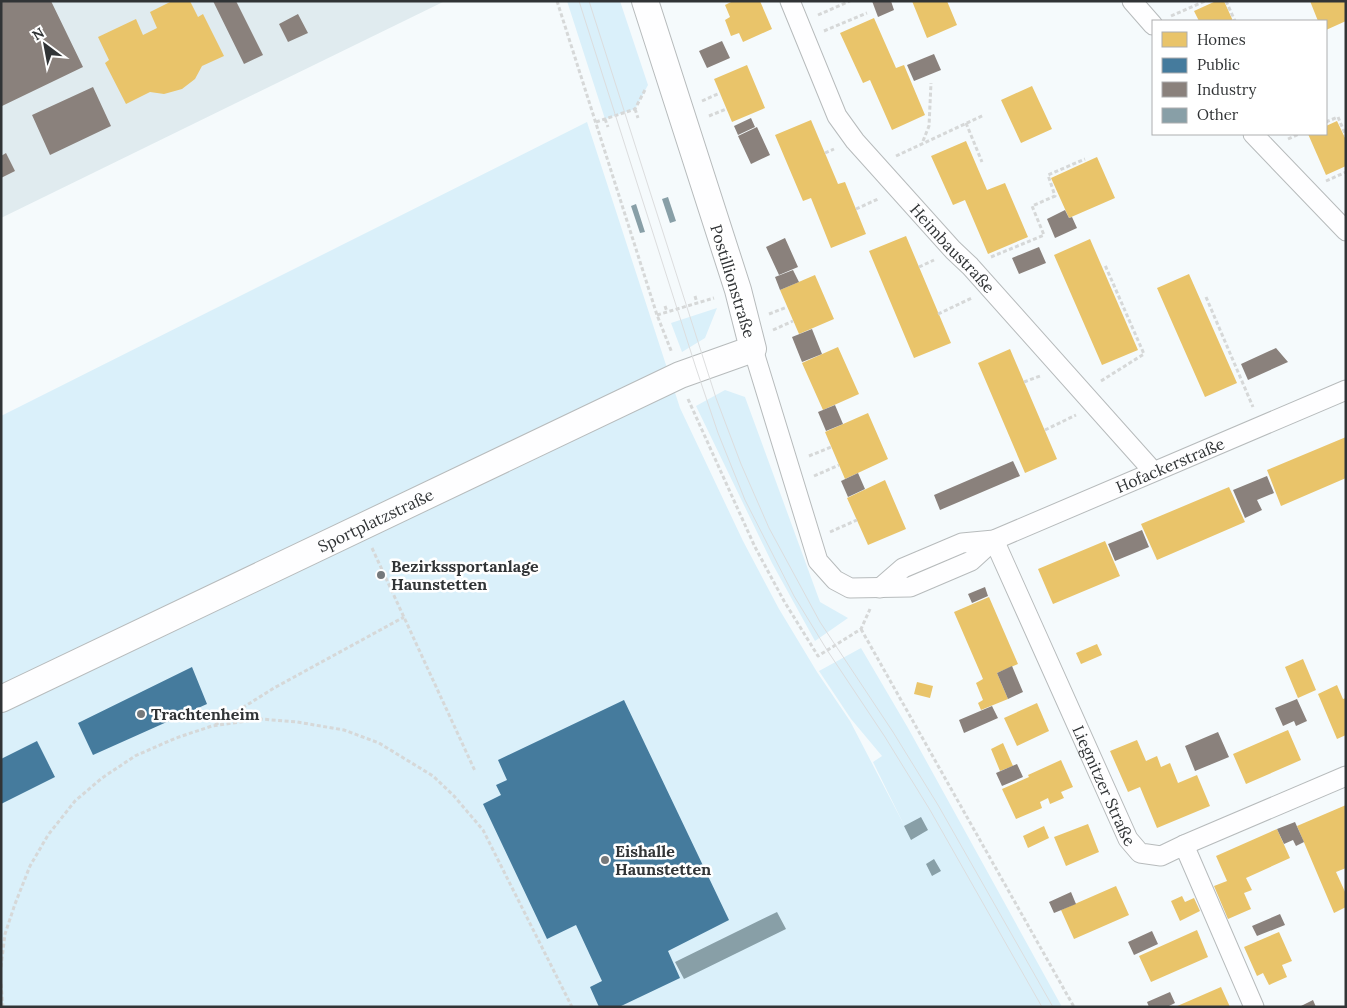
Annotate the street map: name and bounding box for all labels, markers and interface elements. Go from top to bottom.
north arrow [20,20,70,70]
legend [1152,20,1327,135]
text: N [29,23,48,44]
text: Homes [1197,30,1246,49]
text: Public [1197,55,1240,74]
text: Industry [1197,80,1256,99]
text: Other [1197,105,1239,124]
street label: Heimbaustraße [906,199,999,297]
street label: Postillionstraße [706,222,760,340]
street label: Hofackerstraße [1113,433,1228,497]
street label: Sportplatzstraße [314,484,437,556]
place label: Bezirkssportanlage Haunstetten [391,556,539,594]
marker: Bezirkssportanlage Haunstetten [375,569,387,581]
place label: Trachtenheim [151,704,260,724]
marker: Trachtenheim [135,708,147,720]
street label: Liegnitzer Straße [1068,722,1140,850]
place label: Eishalle Haunstetten [615,841,711,879]
marker: Eishalle Haunstetten [599,854,611,866]

